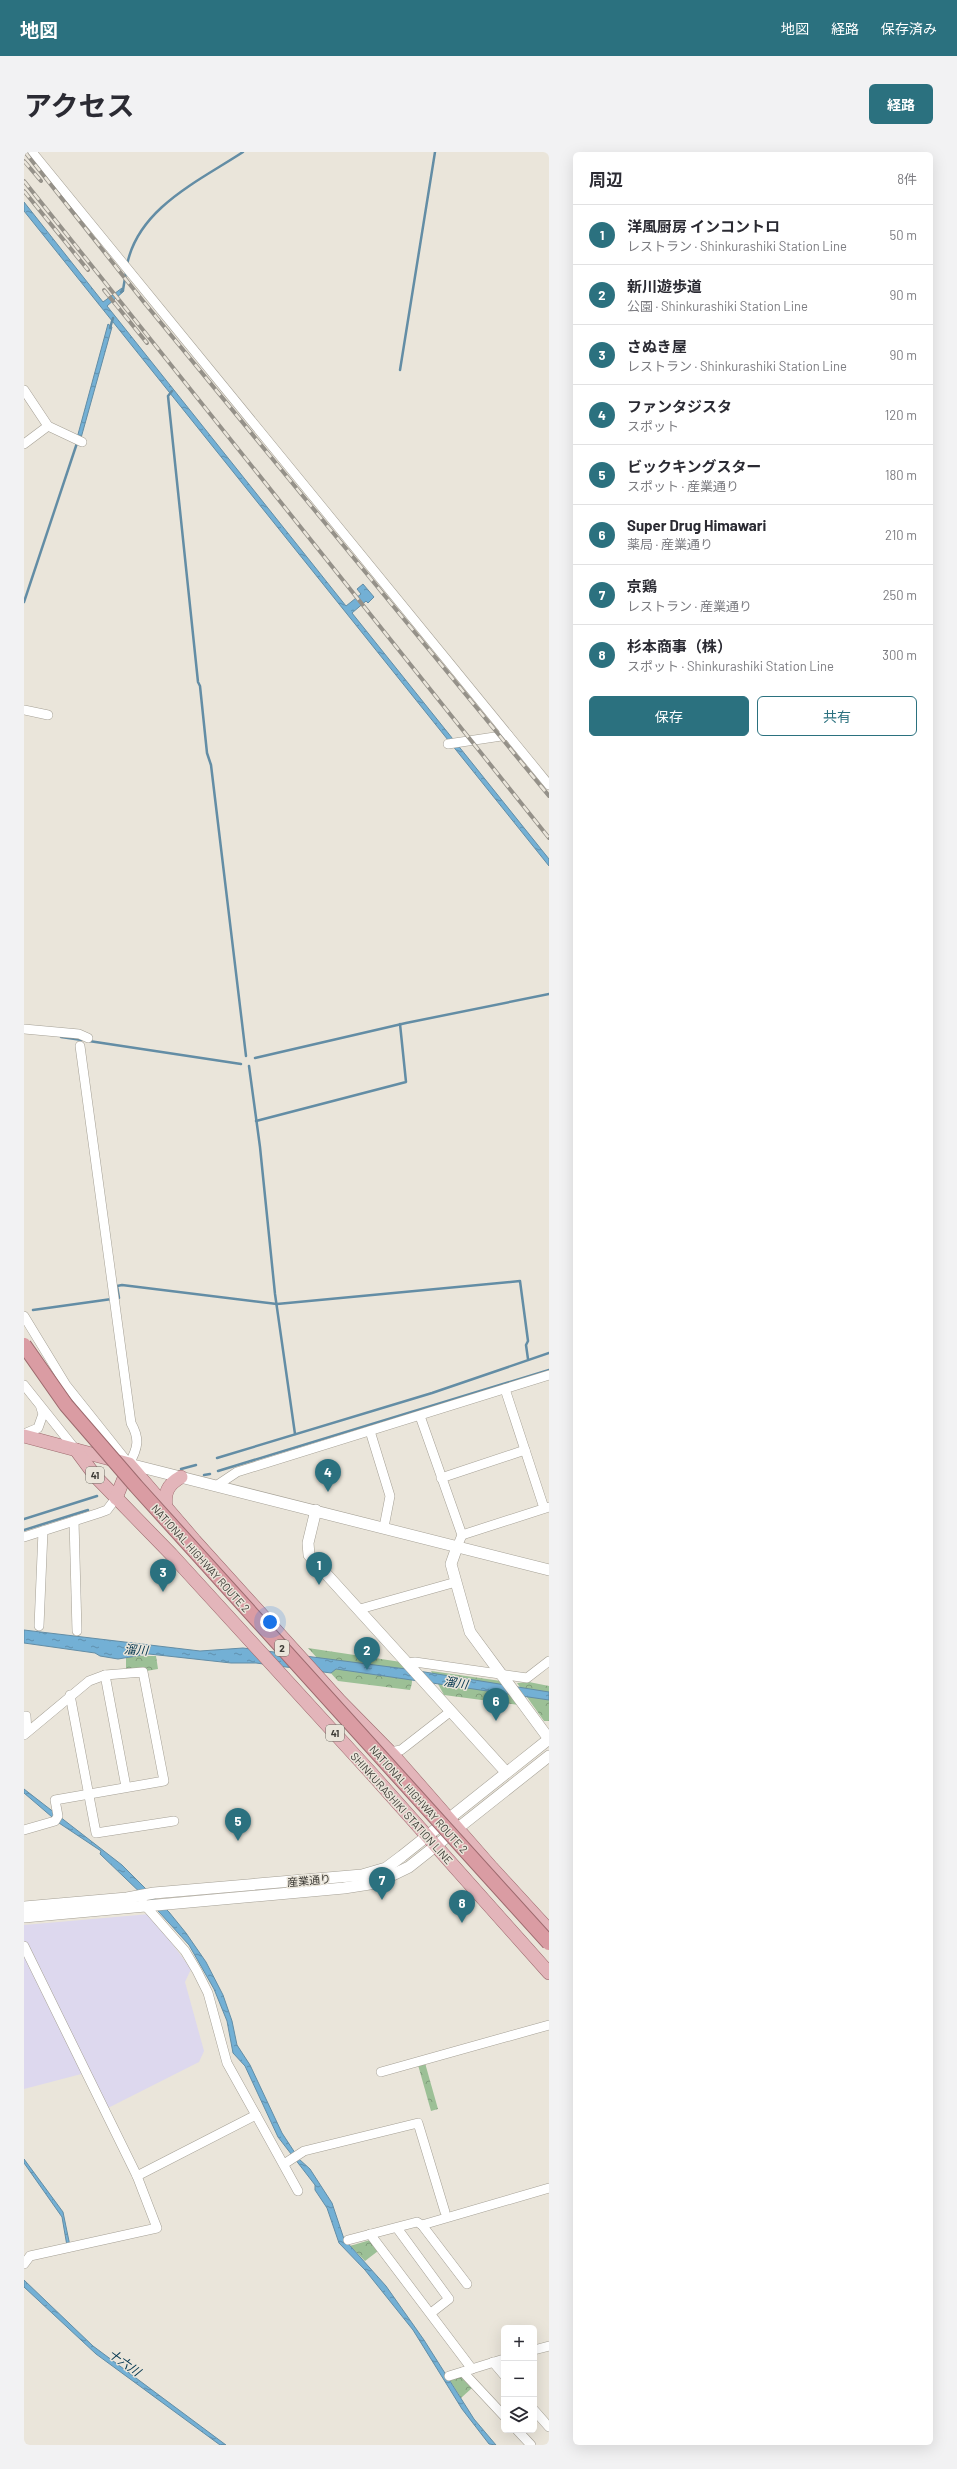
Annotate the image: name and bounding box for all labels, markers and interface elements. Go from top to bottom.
text: 地図 [20,18,58,41]
text: 地図 [781,20,809,37]
text: 経路 [831,20,859,37]
text: 保存済み [881,20,937,37]
button: 経路 [869,84,933,124]
text: アクセス [24,88,135,122]
text: 周辺 [589,169,623,189]
text: 8件 [897,171,917,187]
text: 洋風厨房 インコントロ [627,217,780,235]
text: 1 [600,227,604,243]
text: 50 m [890,227,917,243]
text: レストラン · Shinkurashiki Station Line [627,238,847,254]
text: 新川遊歩道 [627,277,702,295]
text: 2 [598,287,606,303]
text: 90 m [890,287,917,303]
text: 公園 · Shinkurashiki Station Line [627,298,808,314]
text: さぬき屋 [627,337,687,355]
text: 3 [598,347,606,363]
text: 90 m [890,347,917,363]
text: レストラン · Shinkurashiki Station Line [627,358,847,374]
text: ファンタジスタ [627,397,732,415]
text: 4 [598,407,606,423]
text: 120 m [885,407,917,423]
text: スポット [627,418,679,434]
text: ビックキングスター [627,457,762,475]
text: 5 [598,467,606,483]
text: 180 m [885,467,917,483]
text: スポット · 産業通り [627,478,739,494]
text: Super Drug Himawari [627,516,766,534]
text: 6 [599,527,605,543]
text: 210 m [885,527,917,543]
text: 薬局 · 産業通り [627,536,713,552]
text: 京鶏 [627,577,657,595]
text: 7 [599,587,605,603]
text: 250 m [883,587,917,603]
text: レストラン · 産業通り [627,598,752,614]
text: 杉本商事（株） [627,637,732,655]
text: 8 [598,647,606,663]
text: 300 m [882,647,917,663]
text: スポット · Shinkurashiki Station Line [627,658,834,674]
button: 保存 [589,696,749,736]
button: 共有 [757,696,917,736]
pin: 4 [315,1459,341,1492]
road number: 41 [86,1467,104,1483]
street label: NATIONAL HIGHWAY ROUTE 2 [149,1501,253,1615]
pin: 1 [306,1552,332,1585]
pin: 3 [150,1559,176,1592]
your location [260,1612,280,1632]
pin: 2 [354,1637,380,1670]
road number: 2 [275,1640,289,1656]
water label: 溜川 [124,1641,150,1657]
water label: 溜川 [443,1673,471,1691]
pin: 6 [483,1688,509,1721]
road number: 41 [326,1725,344,1741]
street label: NATIONAL HIGHWAY ROUTE 2 [367,1742,471,1856]
street label: SHINKURASHIKI STATION LINE [348,1749,456,1867]
pin: 5 [225,1808,251,1841]
pin: 7 [369,1867,395,1900]
street label: 産業通り [287,1872,331,1888]
pin: 8 [449,1890,475,1923]
map controls [501,2325,537,2433]
button: + [501,2325,537,2361]
water label: 十六川 [106,2346,145,2379]
button: − [501,2361,537,2397]
button: layers [501,2397,537,2433]

